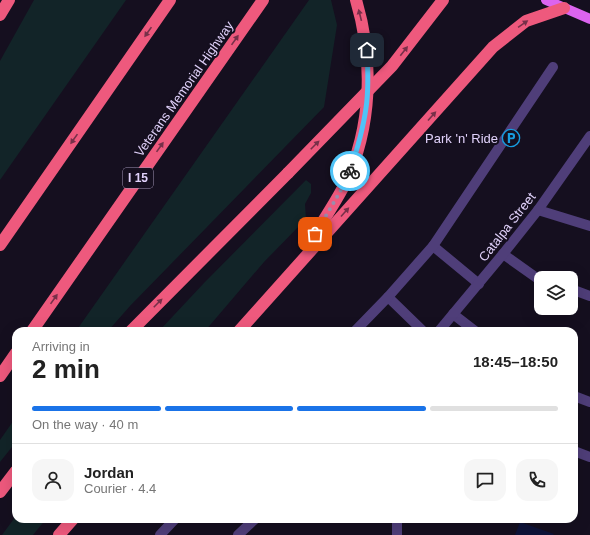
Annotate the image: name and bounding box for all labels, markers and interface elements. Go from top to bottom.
one-way arrow [357,9,363,21]
street label: Veterans Memorial Highway [131,18,237,160]
one-way arrow [518,20,529,28]
one-way arrow [144,27,152,37]
pin [350,33,384,67]
one-way arrow [231,35,239,45]
icon: home [356,39,378,61]
one-way arrow [400,45,409,56]
one-way arrow [427,110,436,121]
parking icon: Park 'n' Ride [501,128,521,148]
place label: Park 'n' Ride [425,131,498,146]
one-way arrow [70,133,77,145]
one-way arrow [310,140,320,150]
one-way arrow [156,141,164,152]
courier [330,151,370,191]
icon: bike [339,160,361,182]
road number: I 15 [123,168,153,188]
street label: Catalpa Street [476,189,539,264]
one-way arrow [340,207,349,218]
pin [298,217,332,251]
icon: bag [304,223,326,245]
map controls [534,271,578,315]
button: layers [534,271,578,315]
one-way arrow [50,294,58,304]
one-way arrow [153,298,163,308]
text: Arriving in [32,339,90,354]
text: 18:45–18:50 [473,353,558,370]
text: 2 min [32,354,100,384]
text: On the way · 40 m [32,417,138,432]
button: person [32,459,74,501]
button: chat [464,459,506,501]
button: phone [516,459,558,501]
text: Jordan [84,464,134,481]
text: Courier · 4.4 [84,481,156,496]

